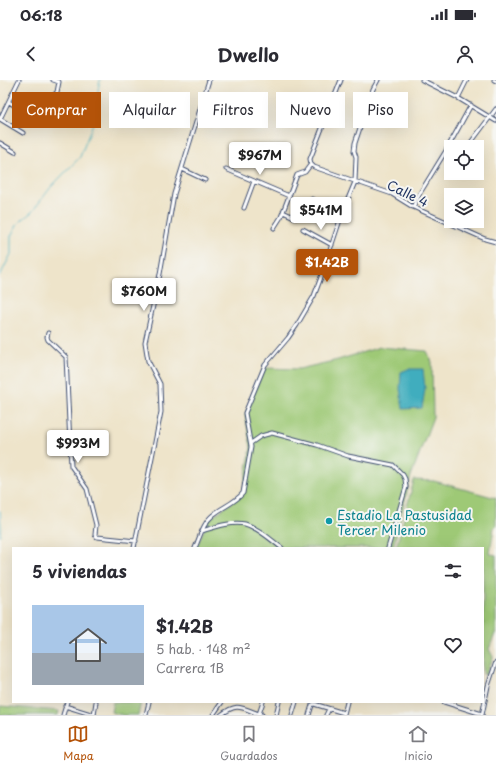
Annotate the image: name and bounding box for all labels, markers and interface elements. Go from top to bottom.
text: 06:18 [20,3,63,26]
text: Dwello [217,41,279,68]
icon: back [20,43,42,65]
icon: person [454,43,476,65]
chip: Comprar [12,92,101,128]
chip: Alquilar [109,92,190,128]
chip: Filtros [198,92,268,128]
chip: Nuevo [276,92,345,128]
chip: Piso [353,92,408,128]
map controls [444,140,484,228]
button: locate [444,140,484,180]
pin: $967M [232,142,288,176]
text: $967M [238,145,282,164]
street label: Calle 4 [384,175,432,211]
button: layers [444,188,484,228]
pin: $541M [293,197,349,231]
text: $541M [299,200,343,219]
pin: $1.42B [294,249,360,283]
text: $1.42B [305,252,349,271]
pin: $760M [116,278,172,312]
text: $760M [121,281,167,300]
pin: $993M [50,430,106,464]
text: $993M [56,433,100,452]
place label: Estadio La Pastusidad Tercer Milenio [337,505,472,539]
marker: Estadio La Pastusidad Tercer Milenio [324,516,334,526]
text: 5 viviendas [32,558,127,584]
icon: filters [442,560,464,582]
text: $1.42B [156,613,213,639]
icon: home [64,621,112,669]
icon: heart [442,634,464,656]
text: 5 hab. · 148 m² [156,639,251,658]
text: Carrera 1B [156,658,224,677]
tab: Mapa [63,723,94,764]
tab: Guardados [220,723,278,764]
tab: Inicio [404,723,433,764]

